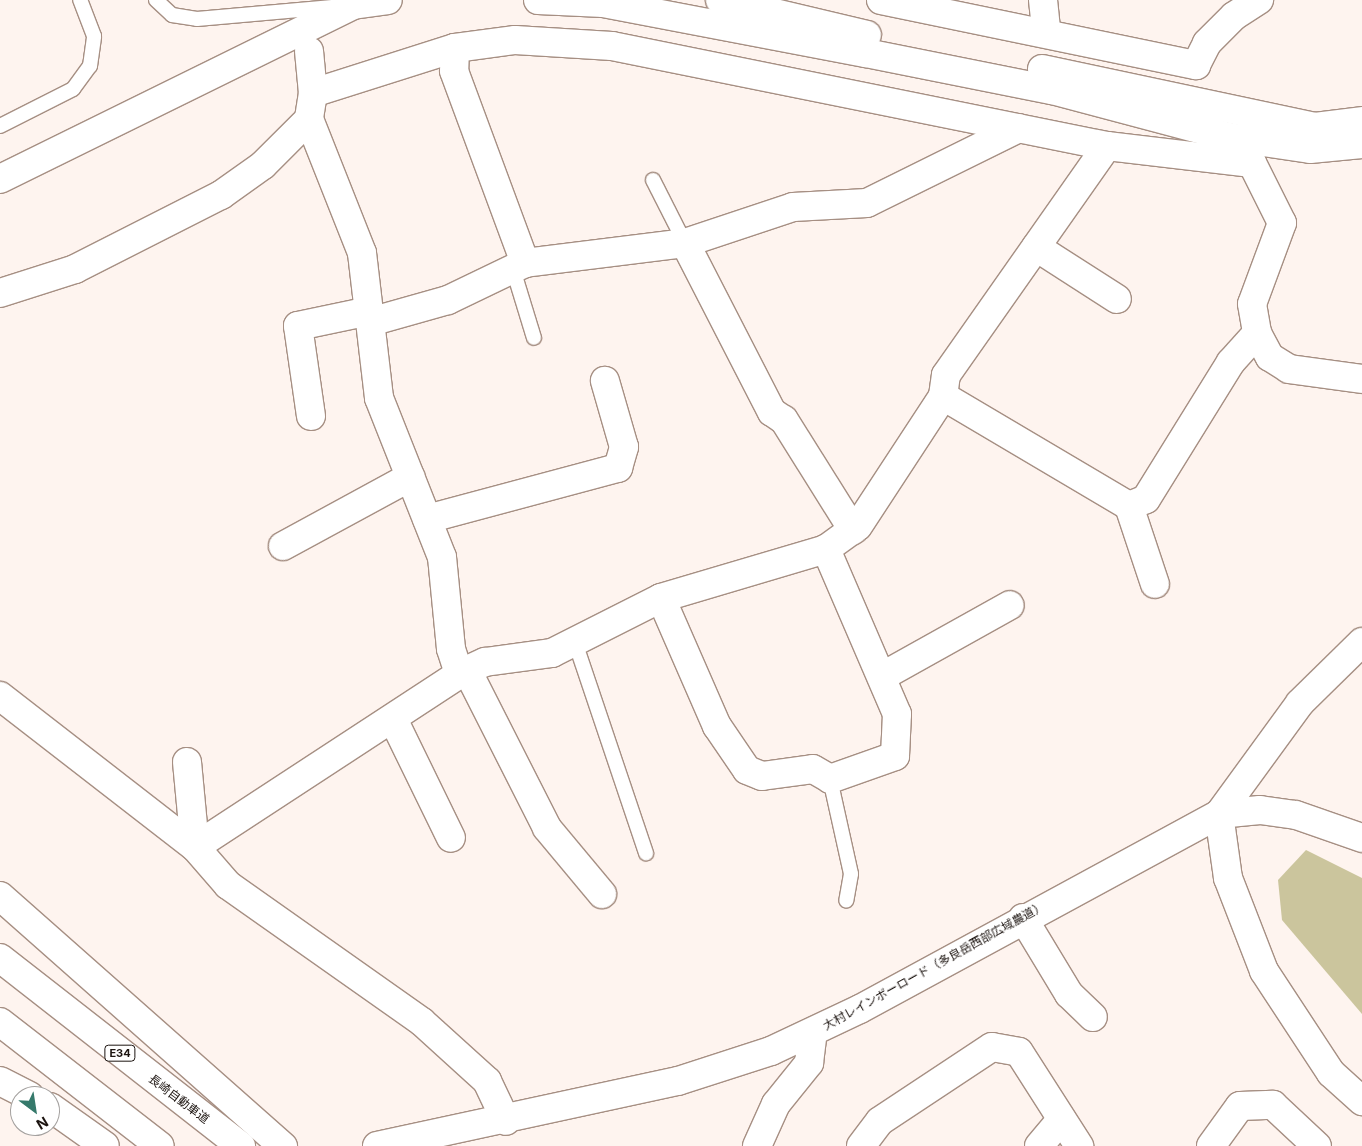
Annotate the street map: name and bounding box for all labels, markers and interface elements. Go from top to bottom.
street label: 大村レインボーロード（多良岳西部広域農道） [820,899,1048,1033]
road number: E34 [104,1044,136,1062]
street label: 長崎自動車道 [146,1072,212,1126]
north arrow [10,1086,60,1136]
text: N [34,1113,51,1133]

